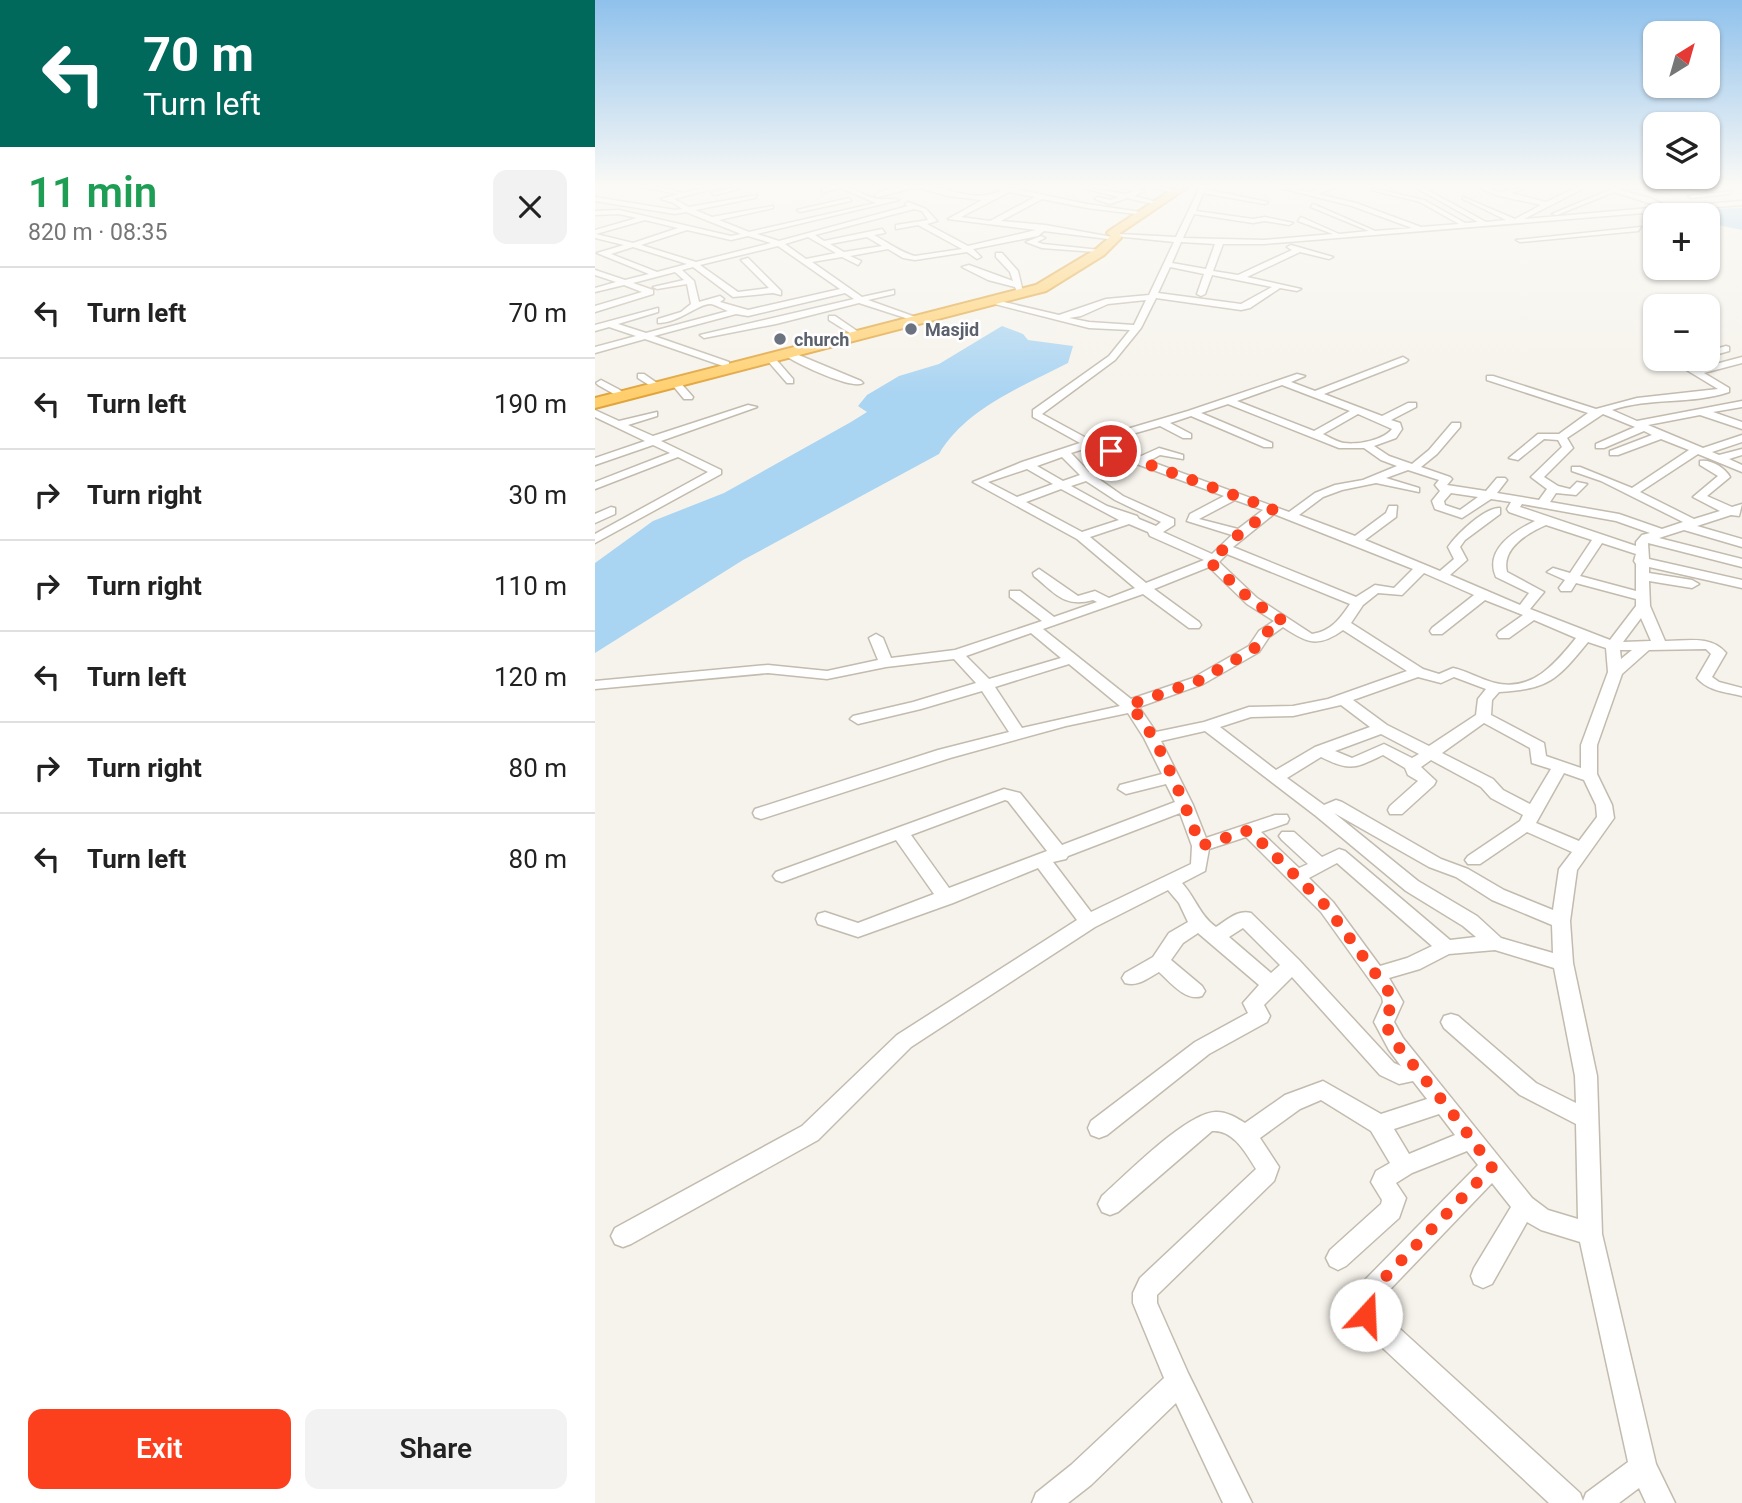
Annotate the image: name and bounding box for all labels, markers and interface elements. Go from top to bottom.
north arrow [1643,21,1720,98]
map controls [1643,21,1720,371]
text: 70 m [143,26,254,83]
icon: left [28,28,119,119]
text: Turn left [143,85,261,123]
button: layers [1643,112,1720,189]
text: 11 min [28,168,157,217]
button: close [493,170,567,244]
button: + [1643,203,1720,280]
text: 820 m · 08:35 [28,219,167,246]
icon: left [28,294,66,332]
button: − [1643,294,1720,371]
text: Turn left [87,298,186,328]
text: 70 m [509,298,567,328]
place label: Masjid [925,319,979,340]
marker: Masjid [903,321,919,337]
place label: church [794,329,849,350]
marker: church [772,331,788,347]
icon: left [28,385,66,423]
text: Turn left [87,389,186,419]
text: 190 m [494,389,567,419]
pin [1081,421,1141,481]
icon: arrive [1092,432,1130,470]
icon: right [28,476,66,514]
text: Turn right [87,480,202,510]
text: 30 m [509,480,567,510]
icon: right [28,567,66,605]
text: Turn right [87,571,202,601]
text: 110 m [494,571,567,601]
icon: left [28,658,66,696]
text: Turn left [87,662,186,692]
text: 120 m [494,662,567,692]
icon: right [28,749,66,787]
text: Turn right [87,753,202,783]
text: 80 m [509,753,567,783]
icon: left [28,840,66,878]
text: Turn left [87,844,186,874]
text: 80 m [509,844,567,874]
position arrow [1329,1278,1403,1352]
button: Exit [28,1409,291,1489]
button: Share [305,1409,567,1489]

